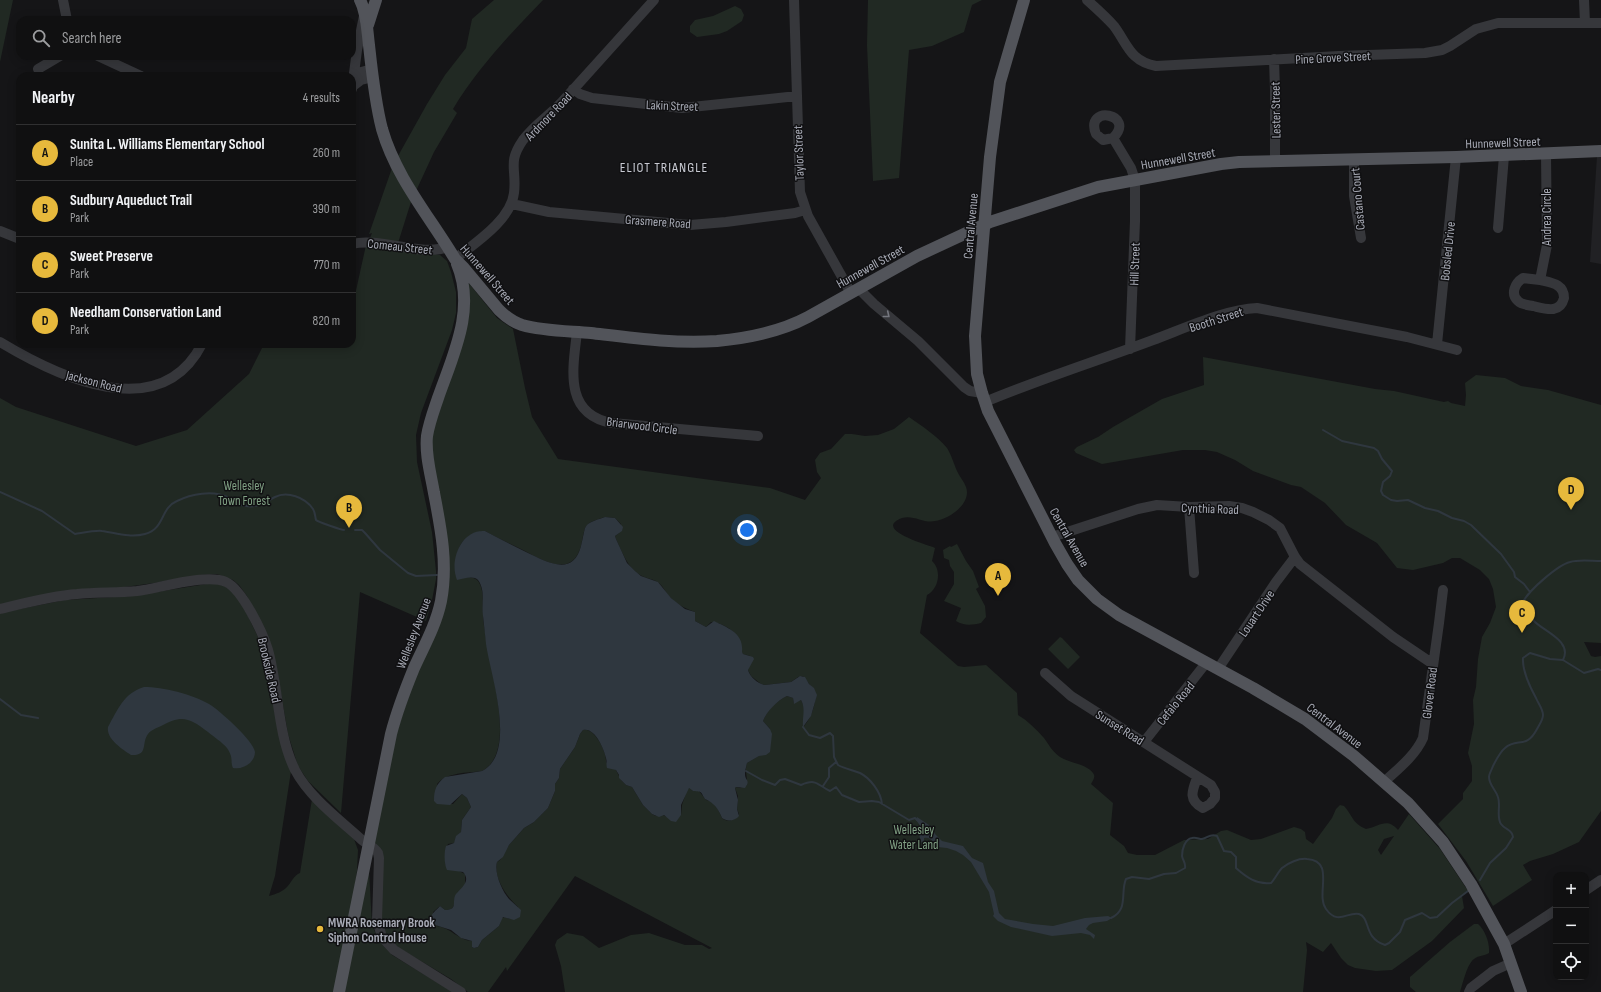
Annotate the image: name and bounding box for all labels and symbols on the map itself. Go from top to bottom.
street label: Pine Grove Street [1295,48,1371,68]
street label: Lester Street [1268,81,1284,139]
street label: Ardmore Road [521,89,576,145]
street label: Lakin Street [646,97,698,115]
street label: Taylor Street [790,125,808,181]
street label: Hunnewell Street [1465,134,1541,152]
street label: Hunnewell Street [1140,145,1217,173]
district label: ELIOT TRIANGLE [620,159,708,176]
street label: Castano Court [1347,167,1369,231]
street label: Andrea Circle [1539,188,1555,247]
street label: Central Avenue [960,193,982,260]
street label: Grasmere Road [625,212,691,232]
street label: Bobsled Drive [1437,221,1459,281]
street label: Comeau Street [367,236,433,258]
street label: Hunnewell Street [457,241,518,308]
street label: Hunnewell Street [834,242,907,292]
street label: Hill Street [1126,242,1144,286]
street label: Booth Street [1187,304,1245,336]
one-way arrow [882,310,890,317]
street label: Jackson Road [63,367,123,397]
street label: Briarwood Circle [605,414,678,438]
pin: D [1558,477,1584,510]
park label: Wellesley Town Forest [218,478,270,509]
pin: B [336,495,362,528]
street label: Cynthia Road [1181,500,1239,518]
street label: Central Avenue [1046,505,1093,570]
your location [737,520,757,540]
pin: A [985,563,1011,596]
street label: Louart Drive [1235,587,1278,640]
street label: Wellesley Avenue [393,596,435,671]
pin: C [1509,600,1535,633]
street label: Brookside Road [254,636,284,704]
street label: Glover Road [1419,666,1441,720]
street label: Cefalo Road [1153,679,1198,729]
street label: Central Avenue [1303,700,1366,752]
street label: Sunset Road [1092,707,1147,749]
park label: Wellesley Water Land [890,822,938,853]
place label: MWRA Rosemary Brook Siphon Control House [328,915,435,946]
marker: MWRA Rosemary Brook Siphon Control House [315,924,325,934]

